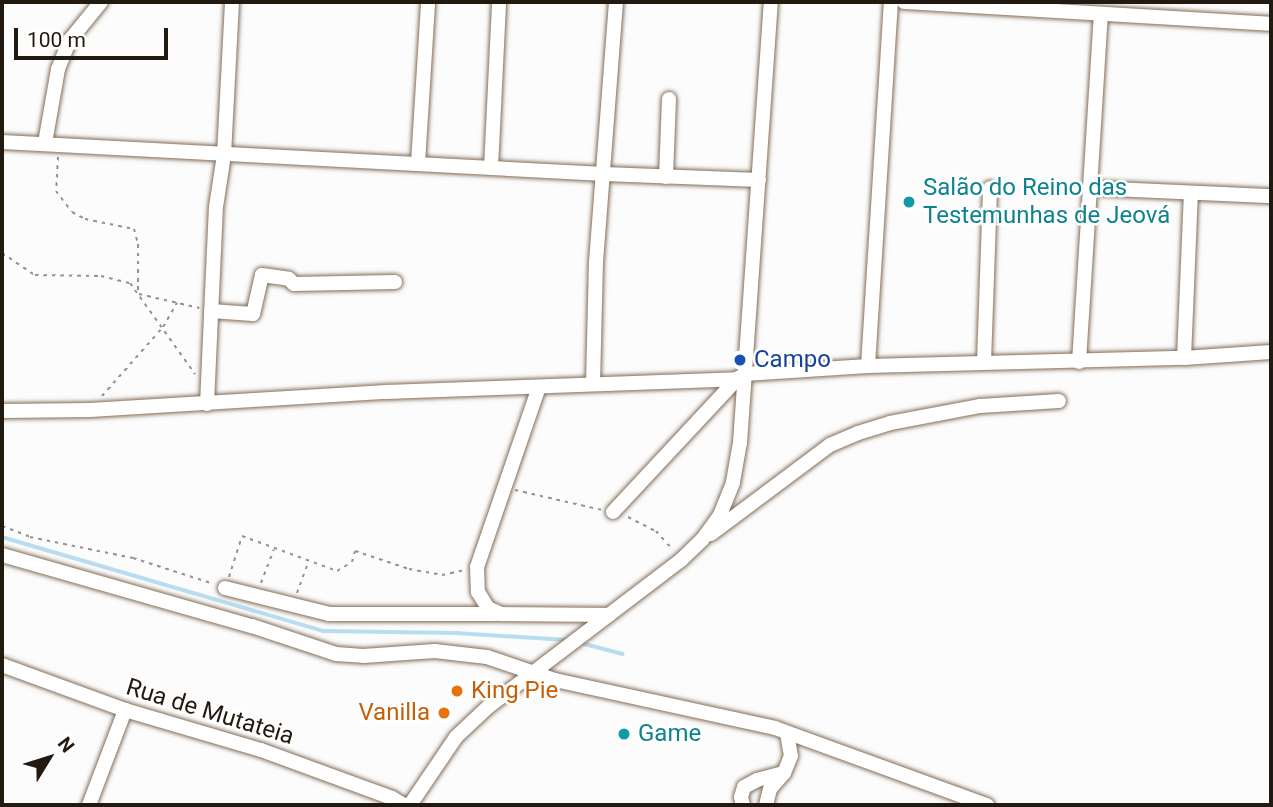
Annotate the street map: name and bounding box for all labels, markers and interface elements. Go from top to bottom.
scale bar [18,14,172,58]
text: 100 m [27,28,86,52]
place label: Salão do Reino das Testemunhas de Jeová [923,174,1170,230]
marker: Salão do Reino das Testemunhas de Jeová [901,194,917,210]
place label: Campo [754,346,831,374]
marker: Campo [732,352,748,368]
street label: Rua de Mutateia [123,673,297,751]
place label: King Pie [471,677,558,705]
marker: King Pie [449,683,465,699]
place label: Vanilla [358,699,430,727]
marker: Vanilla [436,705,452,721]
place label: Game [638,720,701,748]
north arrow [14,723,84,793]
marker: Game [616,726,632,742]
text: N [53,732,79,757]

